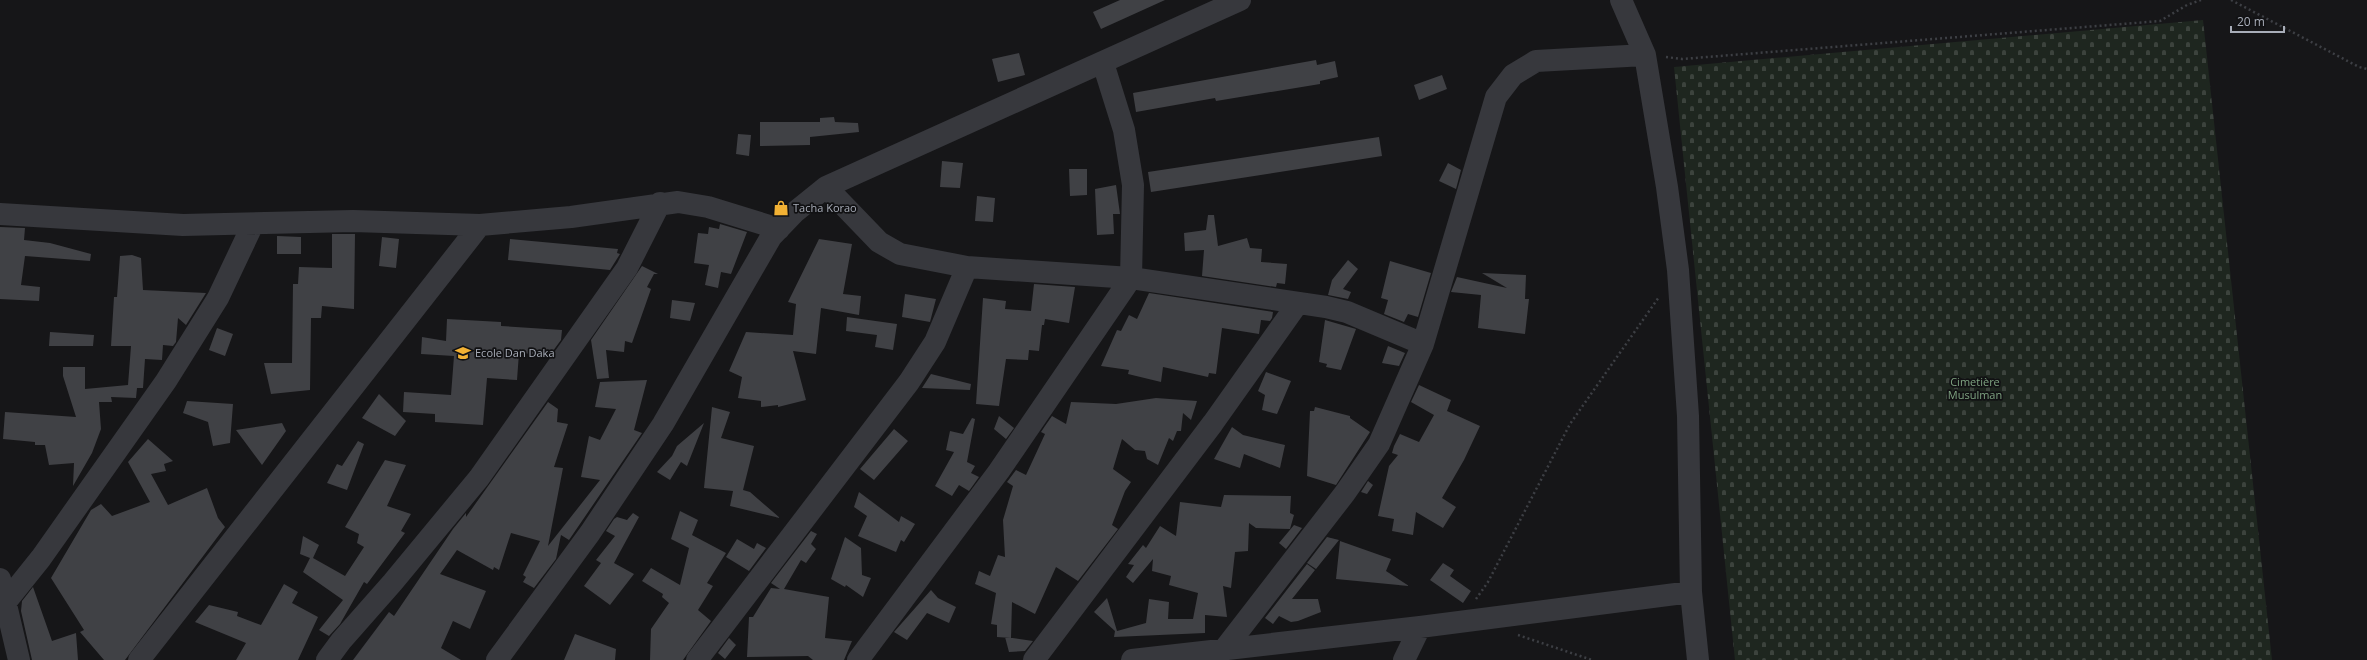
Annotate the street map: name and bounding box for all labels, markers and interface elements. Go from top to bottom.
scale bar [2231,8,2284,34]
text: 20 m [2237,13,2265,30]
shop icon: Tacha Korao [772,199,790,217]
place label: Tacha Korao [793,200,857,215]
school or university icon: Ecole Dan Daka [454,344,472,362]
place label: Ecole Dan Daka [475,345,555,360]
park label: Cimetière Musulman [1948,374,2002,402]

